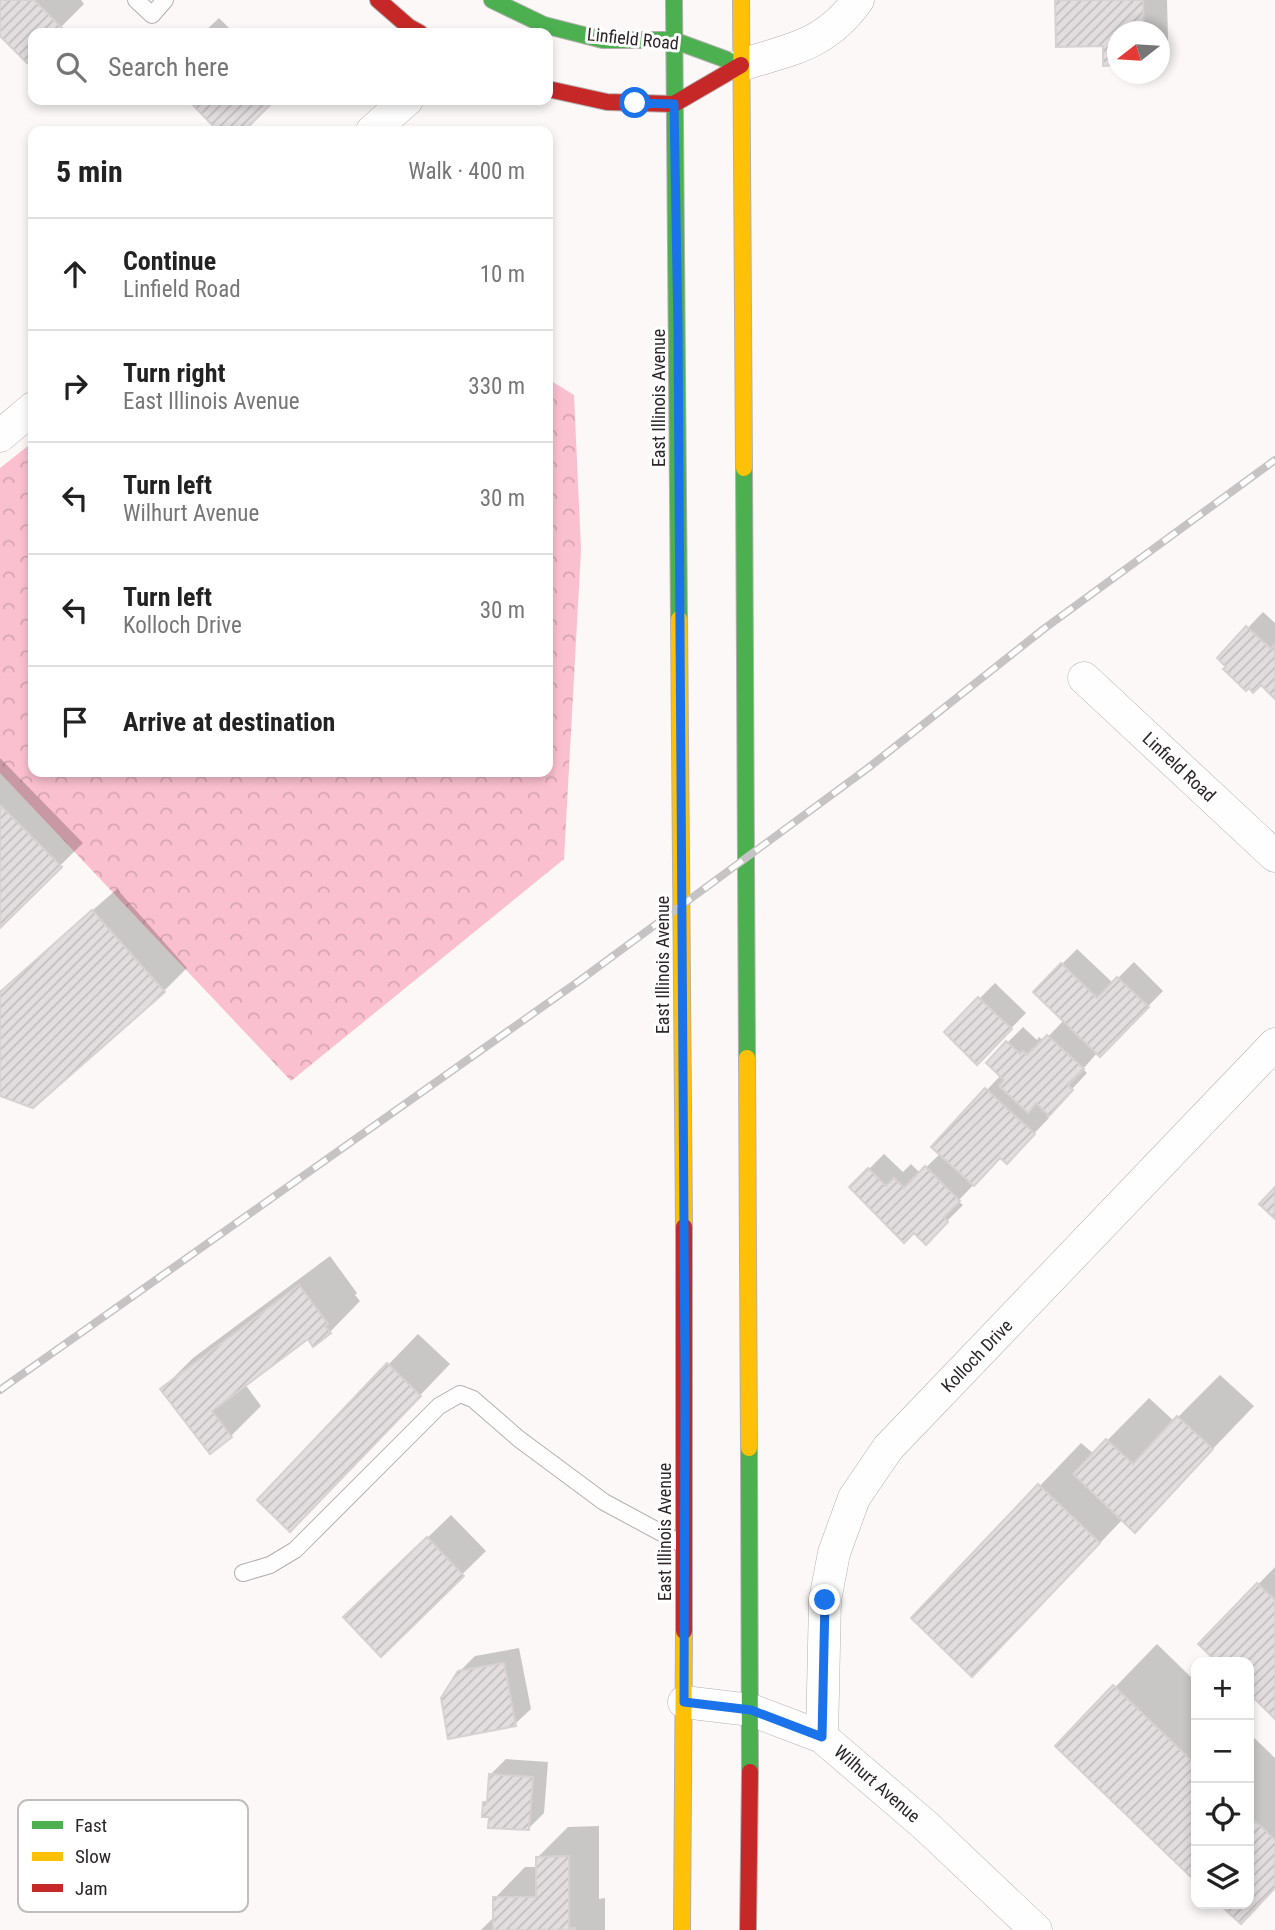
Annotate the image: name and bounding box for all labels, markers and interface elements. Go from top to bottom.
north arrow [1107,21,1170,84]
street label: Linfield Road [586,23,680,54]
search box [28,28,553,105]
icon: search [52,48,90,86]
text: Search here [108,52,229,82]
route start [619,87,650,118]
text: 5 min [56,154,123,189]
text: Walk · 400 m [408,158,525,185]
text: Continue [123,246,216,276]
icon: ahead [56,255,94,293]
text: 10 m [480,261,525,288]
text: Linfield Road [123,276,241,303]
street label: East Illinois Avenue [648,329,669,467]
text: Turn right [123,358,225,388]
icon: right [56,367,94,405]
text: 330 m [468,373,525,400]
text: East Illinois Avenue [123,388,300,415]
text: Turn left [123,470,212,500]
icon: left [56,479,94,517]
text: 30 m [480,485,525,512]
text: Wilhurt Avenue [123,500,259,527]
text: Turn left [123,582,212,612]
icon: left [56,591,94,629]
text: 30 m [480,597,525,624]
text: Kolloch Drive [123,612,242,639]
icon: arrive [56,703,94,741]
text: Arrive at destination [123,707,335,737]
street label: Linfield Road [1139,728,1220,806]
street label: East Illinois Avenue [652,896,673,1034]
street label: Kolloch Drive [937,1315,1016,1396]
street label: East Illinois Avenue [654,1463,675,1601]
route end [809,1584,840,1615]
map controls [1191,1657,1254,1909]
button: + [1191,1657,1254,1720]
button: − [1191,1720,1254,1783]
street label: Wilhurt Avenue [830,1741,924,1827]
button: locate [1191,1783,1254,1846]
legend [18,1800,248,1912]
text: Fast [75,1814,107,1837]
text: Slow [75,1845,111,1868]
button: layers [1191,1846,1254,1909]
text: Jam [75,1877,108,1900]

